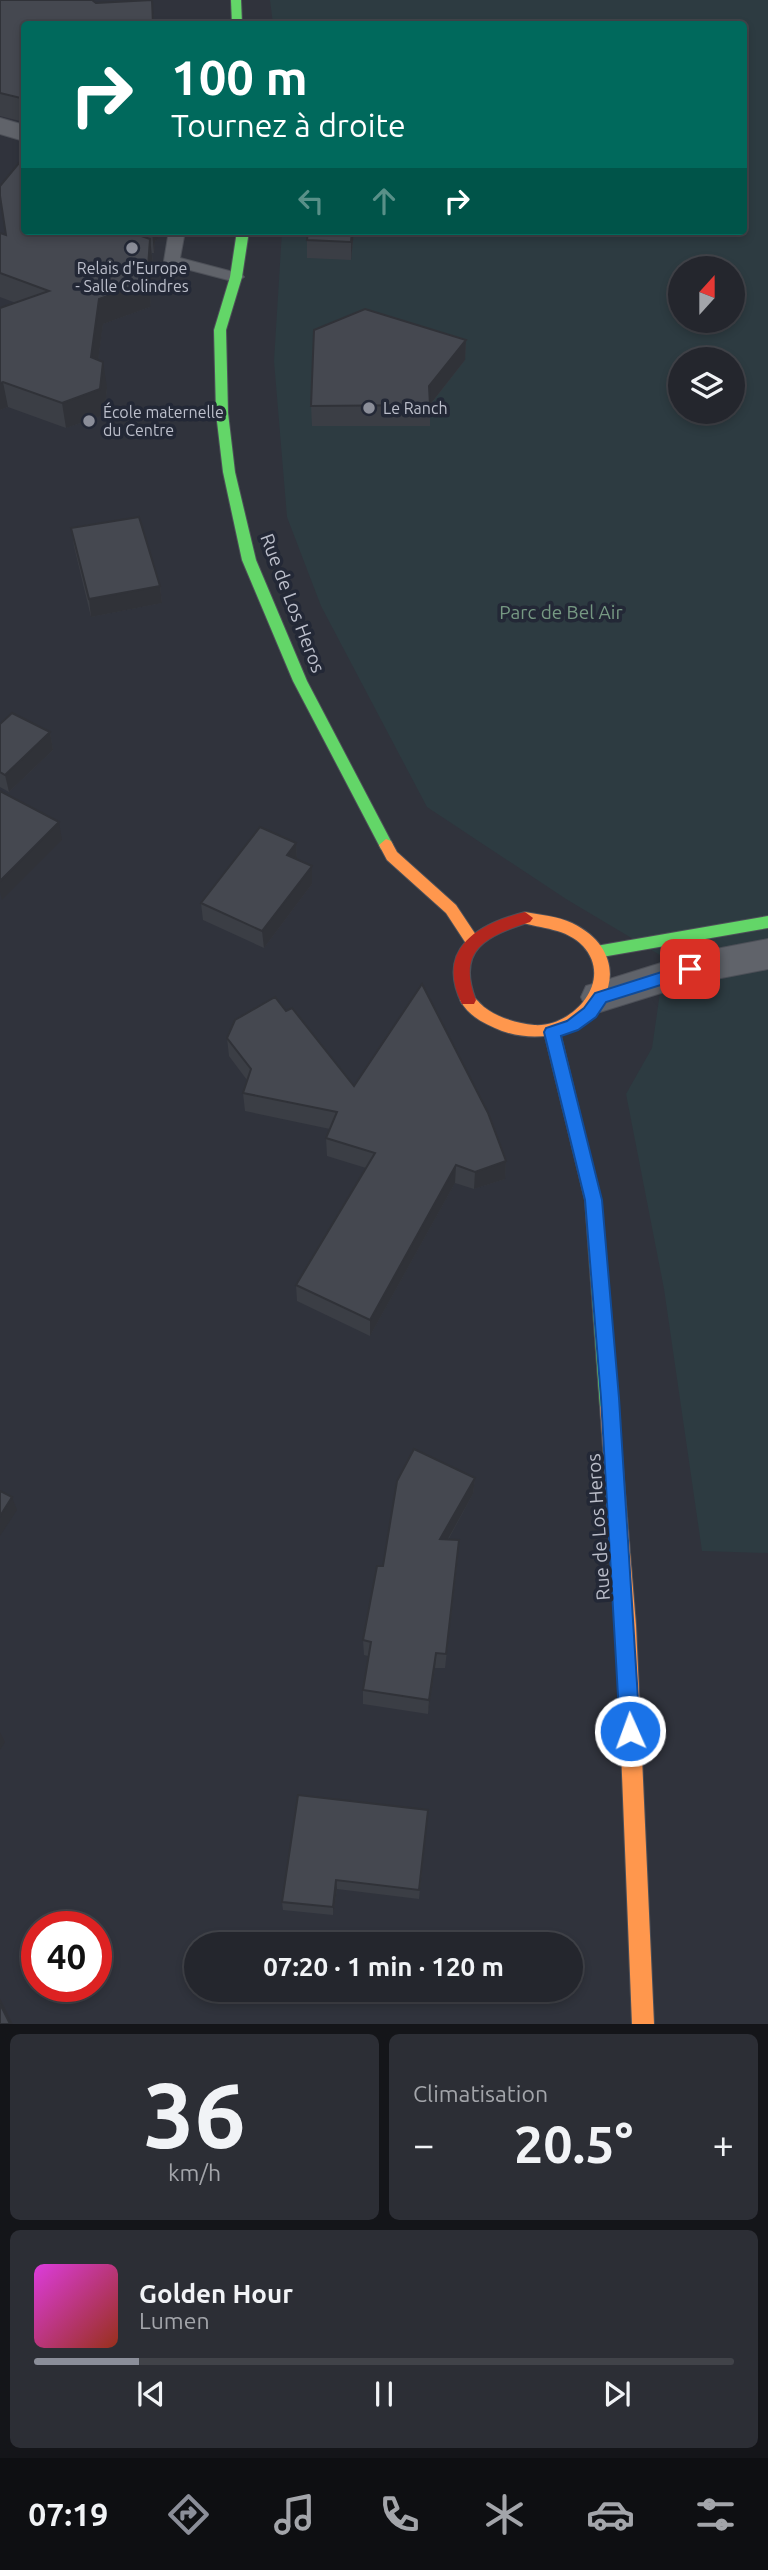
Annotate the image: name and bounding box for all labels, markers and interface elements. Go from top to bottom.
icon: right [56,49,147,140]
text: 100 m [171,49,308,104]
text: Tournez à droite [171,107,406,143]
icon: left [292,182,330,220]
icon: ahead [365,182,403,220]
icon: right [438,182,476,220]
marker: Relais d'Europe - Salle Colindres [124,240,140,256]
north arrow [668,256,746,332]
map controls [668,256,745,424]
place label: Relais d'Europe - Salle Colindres [75,259,189,295]
button: layers [668,347,745,424]
place label: Le Ranch [383,399,448,417]
marker: Le Ranch [361,400,377,416]
place label: École maternelle du Centre [103,401,224,439]
marker: École maternelle du Centre [81,413,97,429]
street label: Rue de Los Heros [256,530,330,676]
park label: Parc de Bel Air [499,601,623,623]
pin [660,939,720,999]
icon: arrive [671,950,709,988]
street label: Rue de Los Heros [582,1453,614,1601]
position arrow [593,1694,667,1768]
speed limit sign: 40 [21,1911,112,2002]
text: 07:20 · 1 min · 120 m [263,1952,504,1981]
text: 36 [143,2063,246,2165]
text: Climatisation [413,2081,548,2106]
text: 20.5° [514,2115,633,2173]
text: − [413,2123,434,2165]
text: + [713,2123,734,2165]
text: km/h [168,2160,221,2185]
text: Golden Hour [139,2279,293,2308]
text: Lumen [139,2308,210,2333]
icon: previous [132,2375,170,2413]
icon: pause [365,2375,403,2413]
icon: next [598,2375,636,2413]
icon: directions [164,2490,213,2539]
icon: music [270,2490,319,2539]
icon: phone [375,2490,424,2539]
icon: climate [480,2490,529,2539]
icon: car [586,2490,635,2539]
icon: filters [691,2490,740,2539]
text: 07:19 [28,2496,108,2532]

